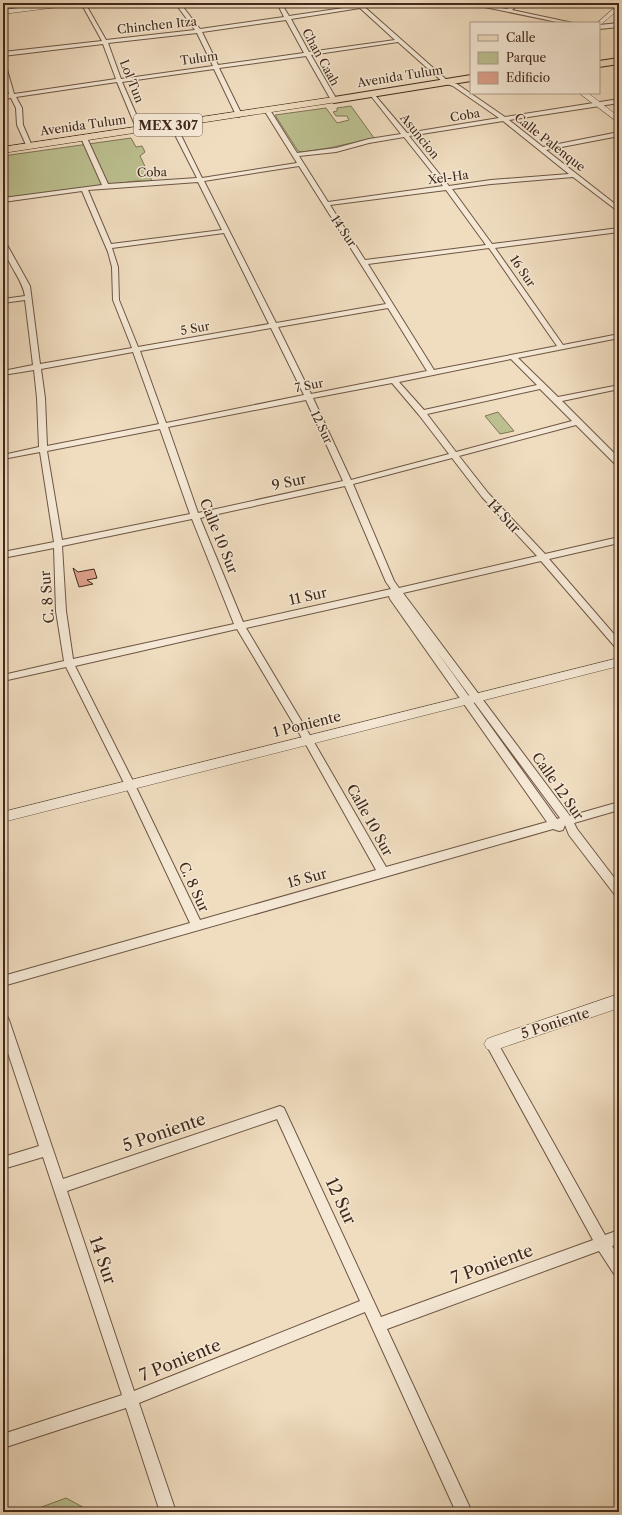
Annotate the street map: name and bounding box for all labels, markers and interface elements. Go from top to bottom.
street label: Chinchen Itza [116,13,198,37]
legend [470,22,600,94]
street label: Chan Caah [299,26,343,89]
text: Calle [506,30,536,45]
street label: Tulum [179,48,219,68]
text: Parque [506,50,547,65]
street label: Lol Tun [117,57,148,105]
street label: Avenida Tulum [355,62,444,90]
text: Edificio [506,70,550,85]
street label: Coba [449,105,482,125]
street label: Asuncion [397,110,443,162]
street label: Calle Palenque [512,110,589,175]
street label: Avenida Tulum [38,112,127,139]
road number: MEX 307 [134,114,202,136]
street label: Coba [137,164,168,180]
street label: Xel-Ha [426,167,470,187]
street label: 14 Sur [328,212,360,250]
street label: 16 Sur [507,252,539,290]
street label: 5 Sur [179,318,211,338]
street label: 7 Sur [293,375,325,395]
street label: 12 Sur [308,408,336,446]
street label: 9 Sur [270,470,308,494]
street label: 14 Sur [484,495,524,537]
street label: Calle 10 Sur [196,496,242,576]
street label: C. 8 Sur [36,570,58,624]
street label: 11 Sur [287,583,329,609]
street label: 1 Poniente [271,707,343,741]
street label: Calle 12 Sur [528,749,588,823]
street label: Calle 10 Sur [343,781,397,859]
street label: C. 8 Sur [175,859,213,915]
street label: 15 Sur [285,864,329,892]
street label: 5 Poniente [518,1003,592,1043]
street label: 5 Poniente [120,1108,208,1156]
street label: 12 Sur [322,1174,360,1228]
street label: 14 Sur [86,1233,120,1287]
street label: 7 Poniente [448,1240,536,1288]
street label: 7 Poniente [137,1335,223,1385]

